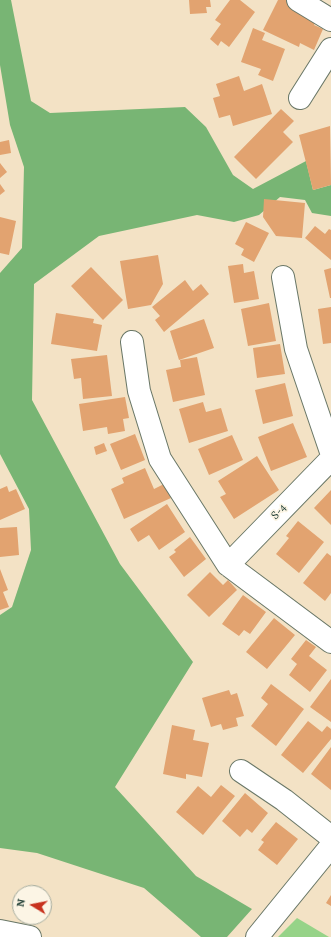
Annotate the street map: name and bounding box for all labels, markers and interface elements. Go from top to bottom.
street label: S-4 [268,501,290,523]
north arrow [12,885,52,925]
text: N [13,898,29,908]

